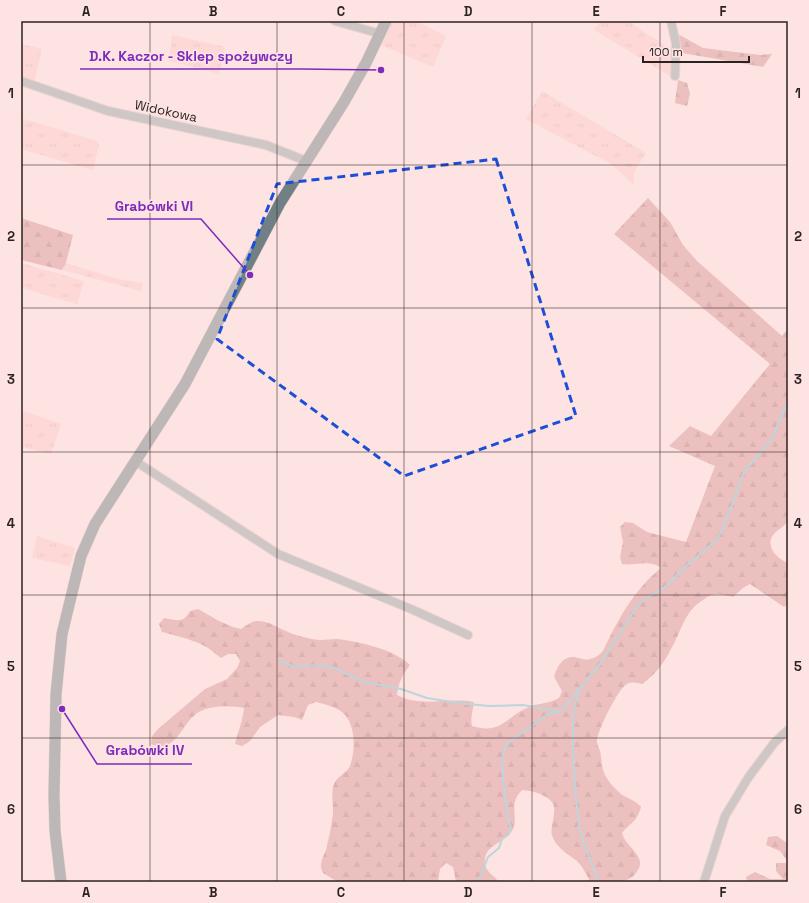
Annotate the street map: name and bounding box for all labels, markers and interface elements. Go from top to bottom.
text: A [82,3,91,20]
text: B [209,3,218,20]
text: C [337,3,345,20]
text: D [464,3,473,20]
text: E [592,3,600,20]
text: F [720,3,727,20]
scale bar [643,38,749,64]
callout: D.K. Kaczor - Sklep spożywczy [80,43,301,69]
text: 100 m [649,44,683,60]
text: D.K. Kaczor - Sklep spożywczy [89,47,293,65]
text: 1 [8,85,14,102]
text: 1 [795,85,801,102]
street label: Widokowa [133,96,199,126]
callout: Grabówki VI [107,193,201,219]
text: Grabówki VI [115,197,193,215]
text: 2 [7,228,15,245]
text: 2 [794,228,802,245]
text: 3 [7,371,15,388]
text: 3 [794,371,802,388]
text: 4 [7,515,15,532]
text: 4 [794,515,802,532]
text: 5 [7,658,15,675]
text: 5 [794,658,802,675]
callout: Grabówki IV [97,738,192,764]
text: Grabówki IV [106,741,185,759]
text: 6 [7,801,15,818]
text: 6 [794,801,802,818]
text: A [82,884,91,901]
text: B [209,884,218,901]
text: C [337,884,345,901]
text: D [464,884,473,901]
text: E [592,884,600,901]
text: F [720,884,727,901]

